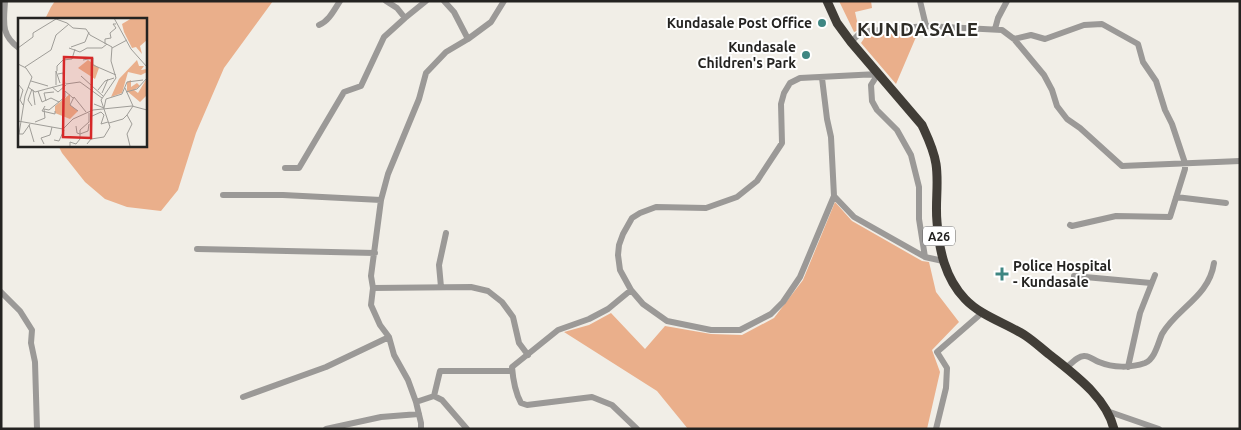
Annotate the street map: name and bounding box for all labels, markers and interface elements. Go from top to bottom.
place label: Kundasale Post Office [667,15,812,31]
marker: Kundasale Post Office [816,17,828,29]
inset map [18,18,146,146]
district label: KUNDASALE [857,18,979,40]
place label: Kundasale Children's Park [698,39,796,71]
marker: Kundasale Children's Park [800,49,812,61]
road number: A26 [923,227,955,246]
place label: Police Hospital - Kundasale [1013,258,1111,290]
marker: Police Hospital - Kundasale [995,267,1009,281]

